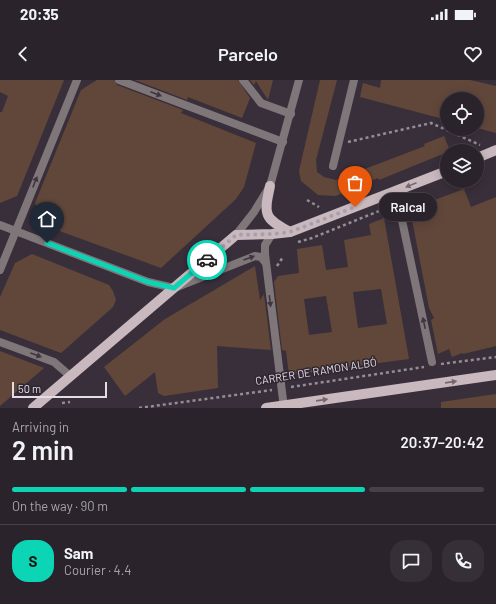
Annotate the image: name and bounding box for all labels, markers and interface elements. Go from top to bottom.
text: 20:35 [20,5,59,23]
icon: back [12,43,34,65]
text: Parcelo [218,43,278,65]
icon: heart [462,43,484,65]
one-way arrow [150,91,162,97]
map controls [440,92,484,188]
button: locate [440,92,484,136]
button: layers [440,144,484,188]
pin [338,166,372,207]
icon: bag [344,172,366,194]
one-way arrow [33,176,39,188]
one-way arrow [404,183,416,189]
callout: Raical [379,193,437,221]
text: Raical [391,199,425,215]
pin [30,202,64,243]
icon: home [36,208,58,230]
courier [187,240,227,280]
icon: car [196,249,218,271]
one-way arrow [244,255,256,261]
one-way arrow [267,295,274,307]
one-way arrow [420,317,426,330]
one-way arrow [31,353,43,359]
street label: CARRER DE RAMON ALBÓ [254,355,378,387]
one-way arrow [445,379,457,385]
scale bar [12,380,107,399]
text: 50 m [18,382,41,395]
one-way arrow [316,397,328,403]
text: Arriving in [12,419,69,435]
text: 20:37–20:42 [400,433,484,451]
text: 2 min [12,434,74,465]
text: On the way · 90 m [12,498,108,514]
button: chat [390,540,432,582]
button: phone [442,540,484,582]
text: Sam [64,544,93,562]
text: S [29,552,37,570]
text: Courier · 4.4 [64,562,132,578]

